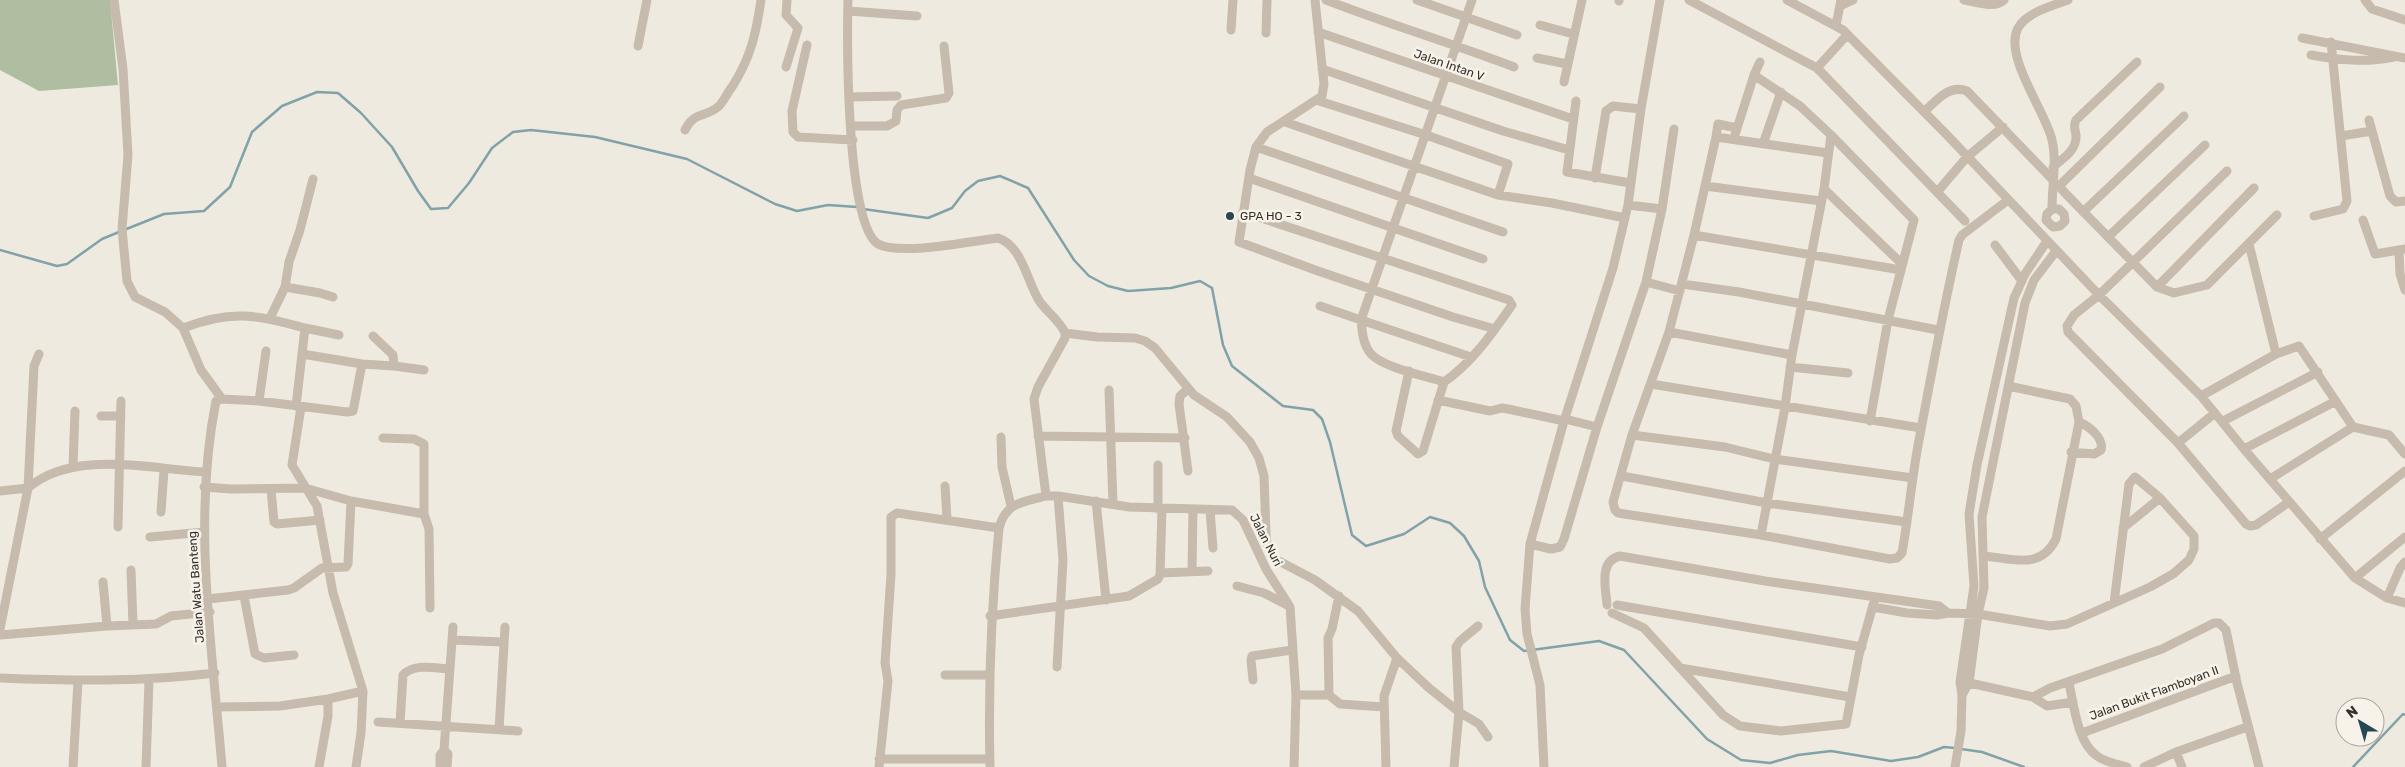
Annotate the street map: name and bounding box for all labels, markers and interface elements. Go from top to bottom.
street label: Jalan Intan V [1412,46,1486,84]
place label: GPA HO - 3 [1240,209,1302,223]
marker: GPA HO - 3 [1224,210,1236,222]
street label: Jalan Nuri [1247,511,1285,569]
street label: Jalan Watu Banteng [185,531,207,643]
street label: Jalan Bukit Flamboyan II [2087,663,2221,723]
north arrow [2335,697,2385,747]
text: N [2343,702,2362,722]

